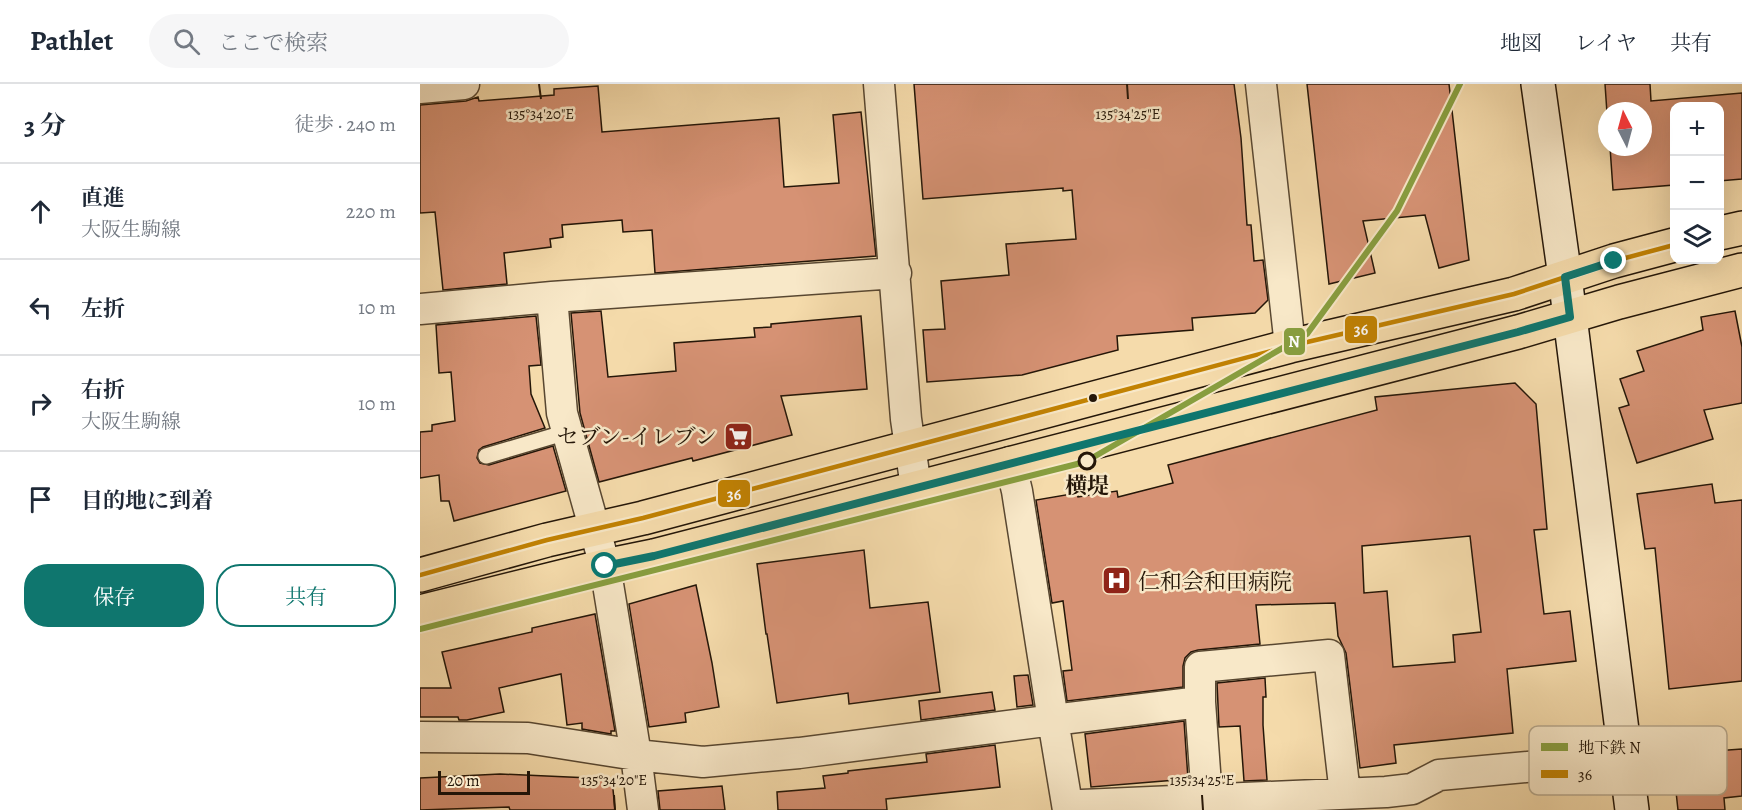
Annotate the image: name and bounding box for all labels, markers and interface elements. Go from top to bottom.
search box [149,14,569,68]
text: Pathlet [30,22,113,60]
icon: search [170,25,203,58]
text: ここで検索 [218,28,328,58]
text: 地図 [1500,29,1542,57]
text: レイヤ [1575,29,1637,57]
text: 共有 [1670,29,1712,57]
north arrow [1598,102,1652,156]
map controls [1670,102,1724,264]
button: + [1670,102,1724,156]
text: 135°34'20"E [508,104,574,124]
text: 135°34'25"E [1096,104,1160,124]
text: 3 分 [24,108,66,143]
text: 徒歩 · 240 m [294,111,396,138]
button: − [1670,156,1724,210]
text: 直進 [81,183,125,213]
icon: ahead [24,195,57,228]
text: 220 m [346,198,396,225]
button: layers [1670,210,1724,264]
text: 大阪生駒線 [81,216,181,243]
route end [1600,247,1626,273]
icon: left [24,291,57,324]
text: 左折 [81,294,125,324]
text: 10 m [358,294,396,321]
line badge: 36 [1344,315,1378,344]
text: 36 [1354,319,1369,341]
line badge: N [1283,327,1306,356]
text: N [1288,331,1300,353]
text: 右折 [81,375,125,405]
icon: right [24,387,57,420]
text: 10 m [358,390,396,417]
unlabelled marker [1087,392,1099,404]
text: 大阪生駒線 [81,408,181,435]
supermarket icon: セブン-イレブン [722,420,754,452]
place label: セブン-イレブン [556,422,717,452]
marker: 横堤 [1078,452,1096,470]
place label: 横堤 [1065,471,1109,501]
line badge: 36 [717,479,751,508]
icon: arrive [24,483,57,516]
text: 36 [727,484,742,506]
text: 目的地に到着 [81,486,213,516]
route start [591,552,617,578]
button: 保存 [24,564,204,627]
button: 共有 [216,564,396,627]
hospital icon: 仁和会和田病院 [1101,565,1133,597]
place label: 仁和会和田病院 [1138,567,1292,597]
legend [1529,726,1727,795]
text: 地下鉄 N [1578,737,1641,759]
text: 36 [1578,764,1592,786]
scale bar [438,768,530,796]
text: 20 m [447,770,480,792]
text: 135°34'20"E [581,770,647,790]
text: 135°34'25"E [1170,770,1234,790]

